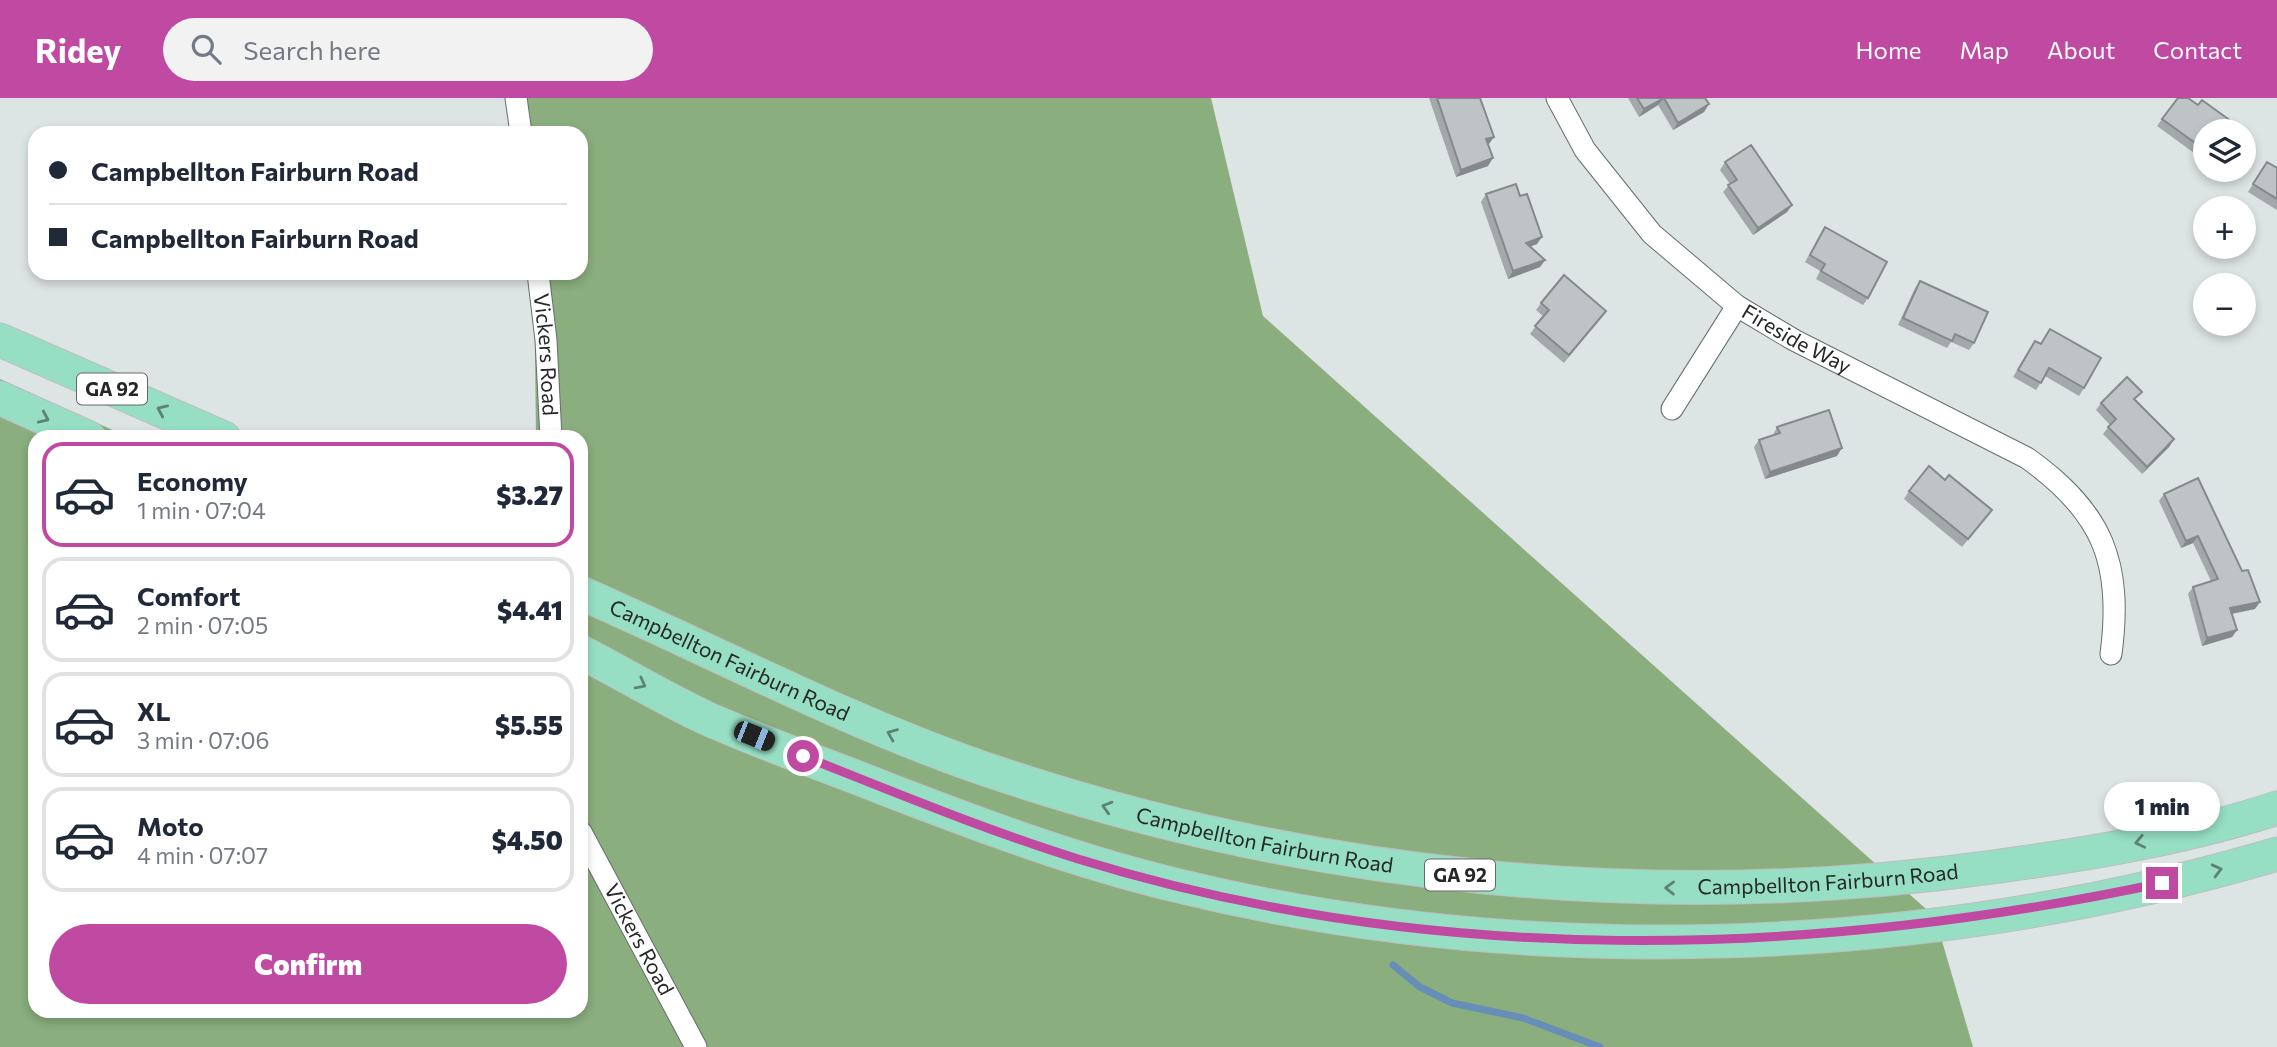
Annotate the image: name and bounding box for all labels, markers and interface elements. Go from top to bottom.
search box [163,18,653,81]
text: Ridey [35,29,121,70]
icon: search [187,30,225,68]
text: Search here [243,34,381,65]
text: Home [1856,35,1922,64]
text: Map [1960,35,2009,64]
text: About [2047,35,2115,64]
text: Contact [2153,35,2242,64]
map controls [2193,119,2256,336]
button: layers [2193,119,2256,182]
text: Campbellton Fairburn Road [91,155,419,186]
button: + [2193,196,2256,259]
text: Campbellton Fairburn Road [91,222,419,253]
button: − [2193,273,2256,336]
street label: Vickers Road [530,292,564,416]
street label: Fireside Way [1738,298,1856,378]
road number: GA 92 [77,374,147,404]
one-way arrow [157,404,169,418]
one-way arrow [37,410,50,424]
icon: car [53,463,116,526]
text: Economy [137,465,248,496]
text: $3.27 [496,479,563,510]
text: 1 min · 07:04 [137,496,266,524]
icon: car [53,578,116,641]
text: Comfort [137,580,240,611]
street label: Campbellton Fairburn Road [606,593,854,725]
text: $4.41 [497,594,563,625]
text: 2 min · 07:05 [137,611,268,639]
one-way arrow [634,675,646,689]
icon: car [53,693,116,756]
text: XL [137,695,171,726]
text: $5.55 [495,709,563,740]
car [731,718,778,754]
text: 3 min · 07:06 [137,726,269,754]
one-way arrow [887,728,899,742]
route start [787,740,819,772]
callout: 1 min [2104,782,2220,830]
text: 1 min [2134,792,2190,820]
one-way arrow [1101,801,1113,815]
street label: Campbellton Fairburn Road [1134,801,1395,877]
icon: car [53,808,116,871]
text: Moto [137,810,204,841]
text: $4.50 [492,824,563,855]
one-way arrow [2134,834,2146,848]
text: 4 min · 07:07 [137,841,268,869]
street label: Campbellton Fairburn Road [1697,858,1960,898]
road number: GA 92 [1425,860,1495,890]
one-way arrow [2211,864,2223,878]
route end [2146,867,2178,899]
street label: Vickers Road [600,879,680,999]
one-way arrow [1665,880,1676,895]
button: Confirm [49,924,567,1004]

